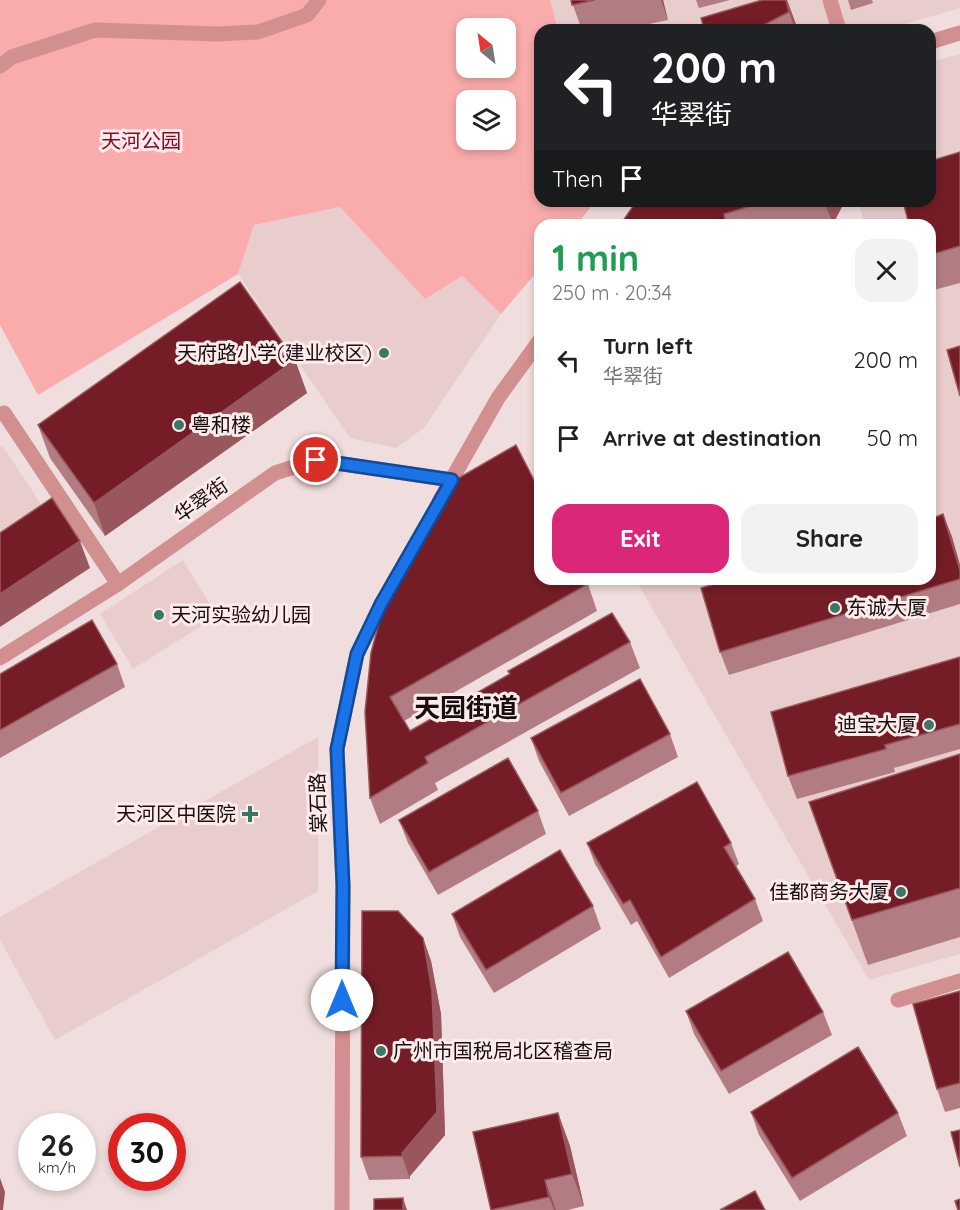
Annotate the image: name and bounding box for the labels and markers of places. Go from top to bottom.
place label: 天府路小学(建业校区) [177,340,372,365]
marker: 天府路小学(建业校区) [377,346,391,360]
place label: 粤和楼 [191,412,251,437]
marker: 粤和楼 [172,418,186,432]
pin [290,434,341,485]
place label: 东诚大厦 [847,595,927,620]
marker: 东诚大厦 [828,601,842,615]
place label: 天河实验幼儿园 [171,602,311,627]
marker: 天河实验幼儿园 [152,608,166,622]
place label: 迪宝大厦 [837,712,917,737]
marker: 迪宝大厦 [922,718,936,732]
place label: 天河区中医院 [116,801,236,826]
marker: 天河区中医院 [241,805,259,823]
place label: 佳都商务大厦 [769,879,889,904]
marker: 佳都商务大厦 [894,885,908,899]
place label: 广州市国税局北区稽查局 [393,1038,613,1063]
marker: 广州市国税局北区稽查局 [374,1044,388,1058]

